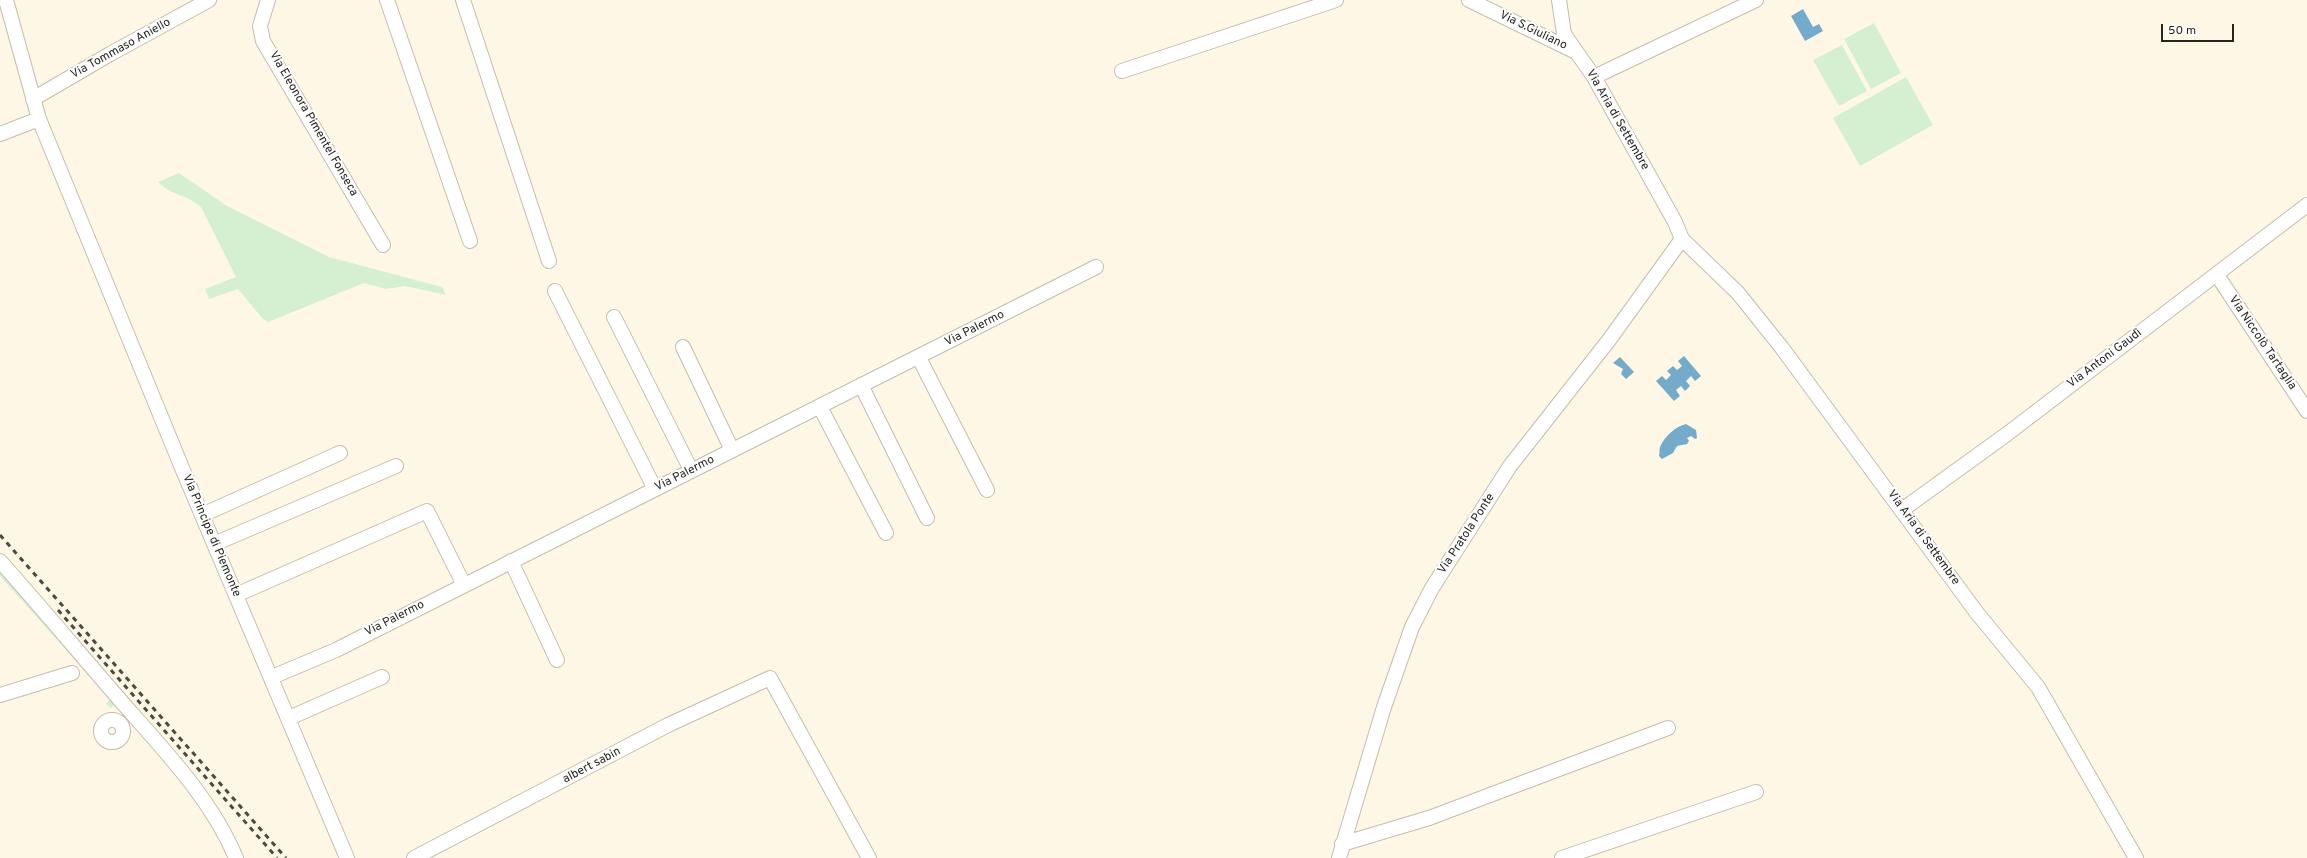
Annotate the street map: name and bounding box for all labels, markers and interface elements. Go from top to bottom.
street label: Via S.Giuliano [1497,8,1569,54]
street label: Via Tommaso Aniello [69,16,173,82]
scale bar [2163,16,2236,42]
text: 50 m [2168,23,2196,39]
street label: Via Eleonora Pimentel Fonseca [265,49,361,199]
street label: Via Aria di Settembre [1582,67,1652,173]
street label: Via Niccolò Tartaglia [2225,293,2299,393]
street label: Via Palermo [943,308,1007,350]
street label: Via Antoni Gaudì [2065,326,2145,392]
street label: Via Palermo [653,453,717,495]
street label: Via Principe di Piemonte [179,473,243,599]
street label: Via Aria di Settembre [1884,488,1962,588]
street label: Via Pratola Ponte [1436,491,1498,577]
street label: Via Palermo [363,598,427,640]
street label: albert sabin [561,745,623,787]

